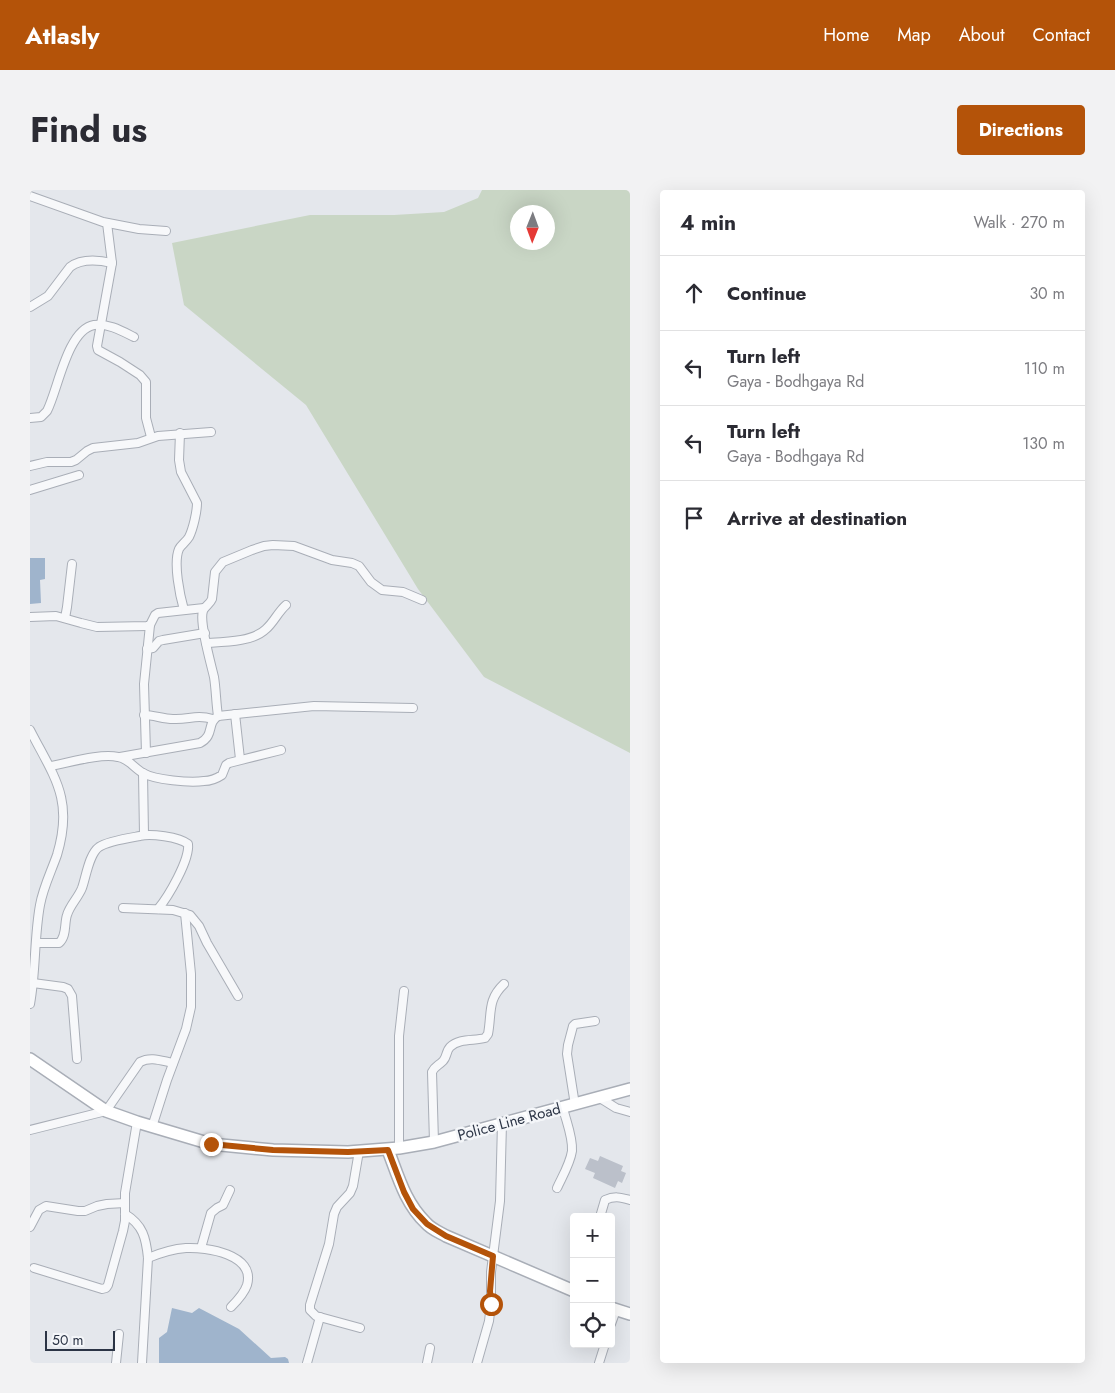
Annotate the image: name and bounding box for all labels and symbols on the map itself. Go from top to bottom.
north arrow [510,205,555,250]
street label: Police Line Road [455,1098,563,1146]
route end [200,1133,223,1156]
route start [480,1293,503,1316]
scale bar [45,1328,115,1351]

